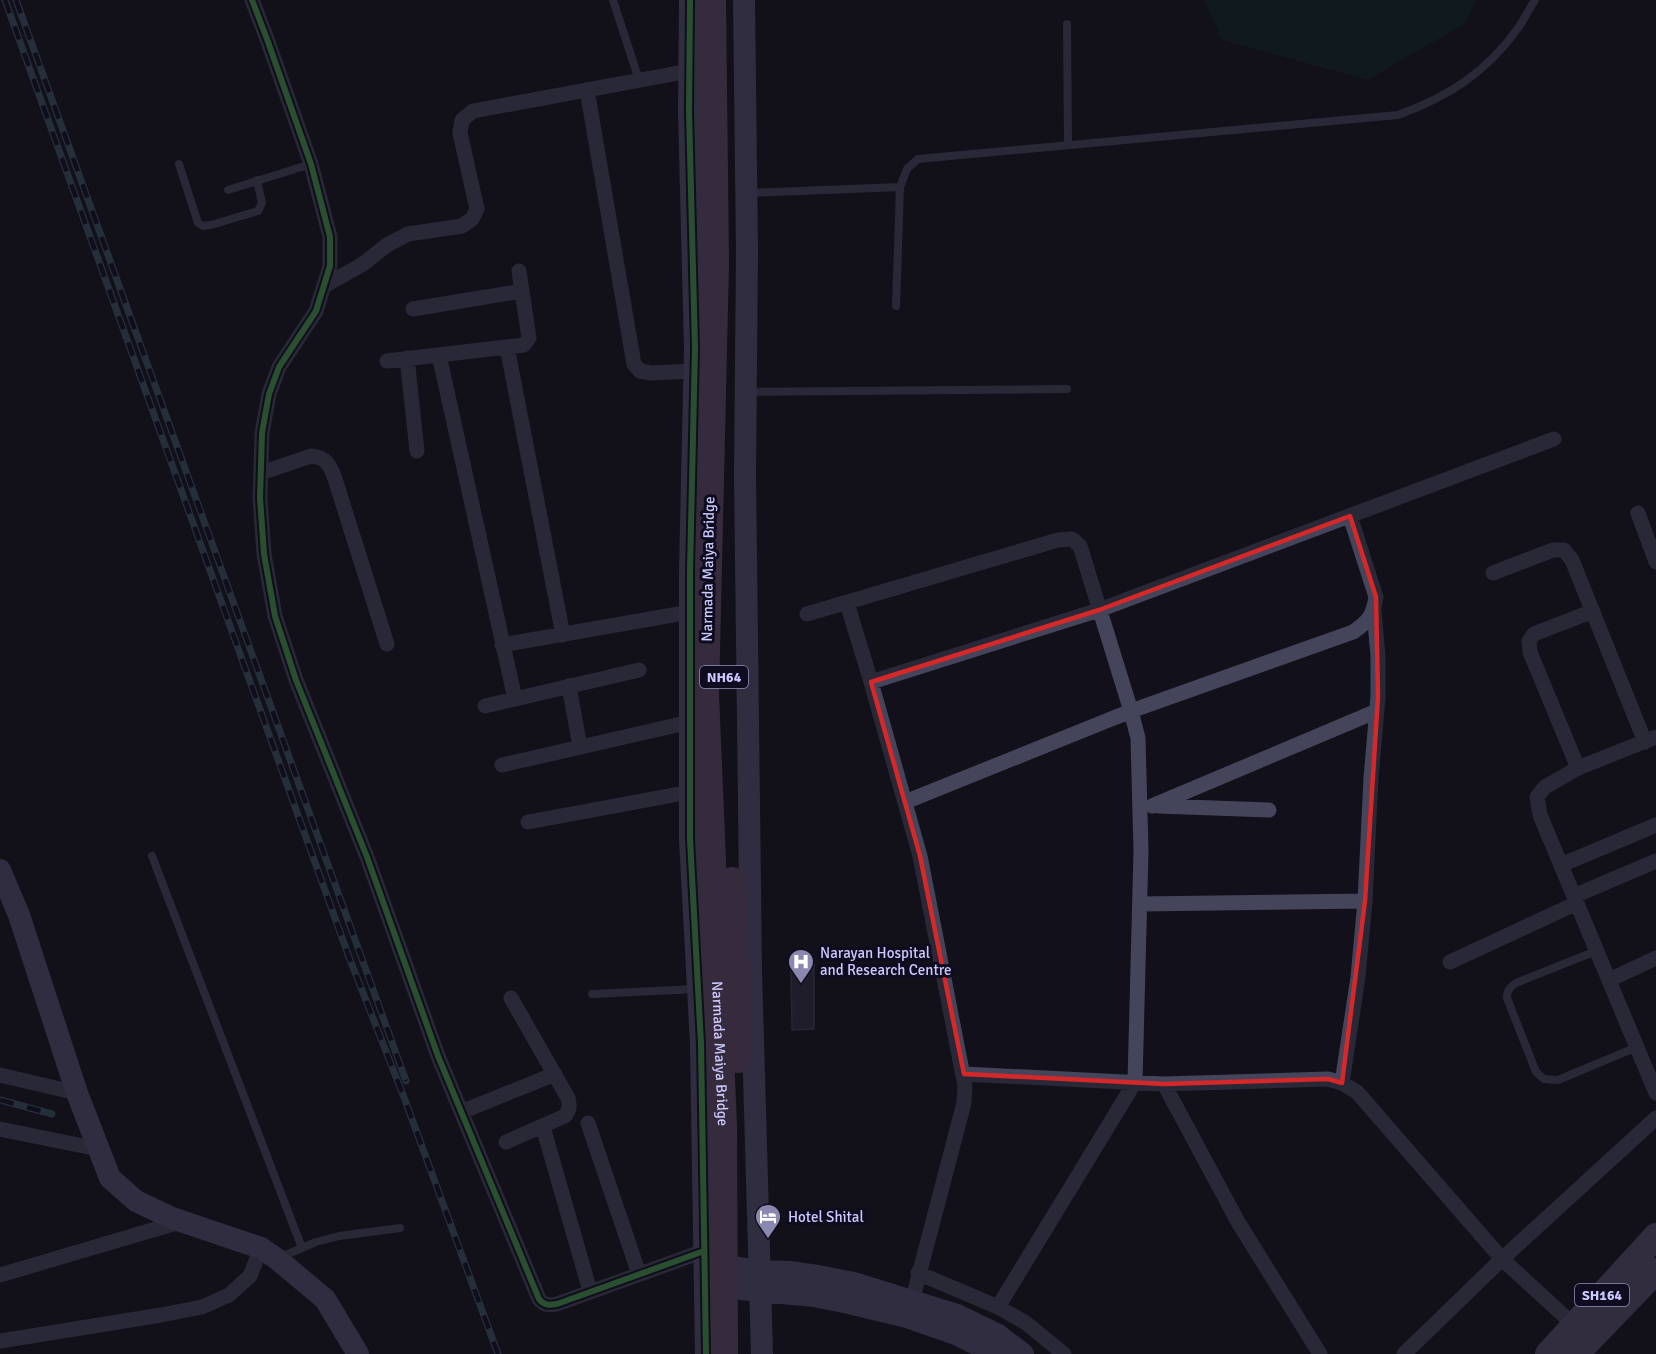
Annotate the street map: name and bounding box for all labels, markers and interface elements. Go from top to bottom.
street label: Narmada Maiya Bridge [698,496,718,642]
road number: NH64 [700,666,748,688]
place label: Narayan Hospital and Research Centre [820,944,951,979]
hospital icon: Narayan Hospital and Research Centre [786,947,816,985]
street label: Narmada Maiya Bridge [708,981,732,1127]
hotel icon: Hotel Shital [753,1202,783,1240]
place label: Hotel Shital [788,1208,864,1226]
road number: SH164 [1575,1284,1629,1306]

